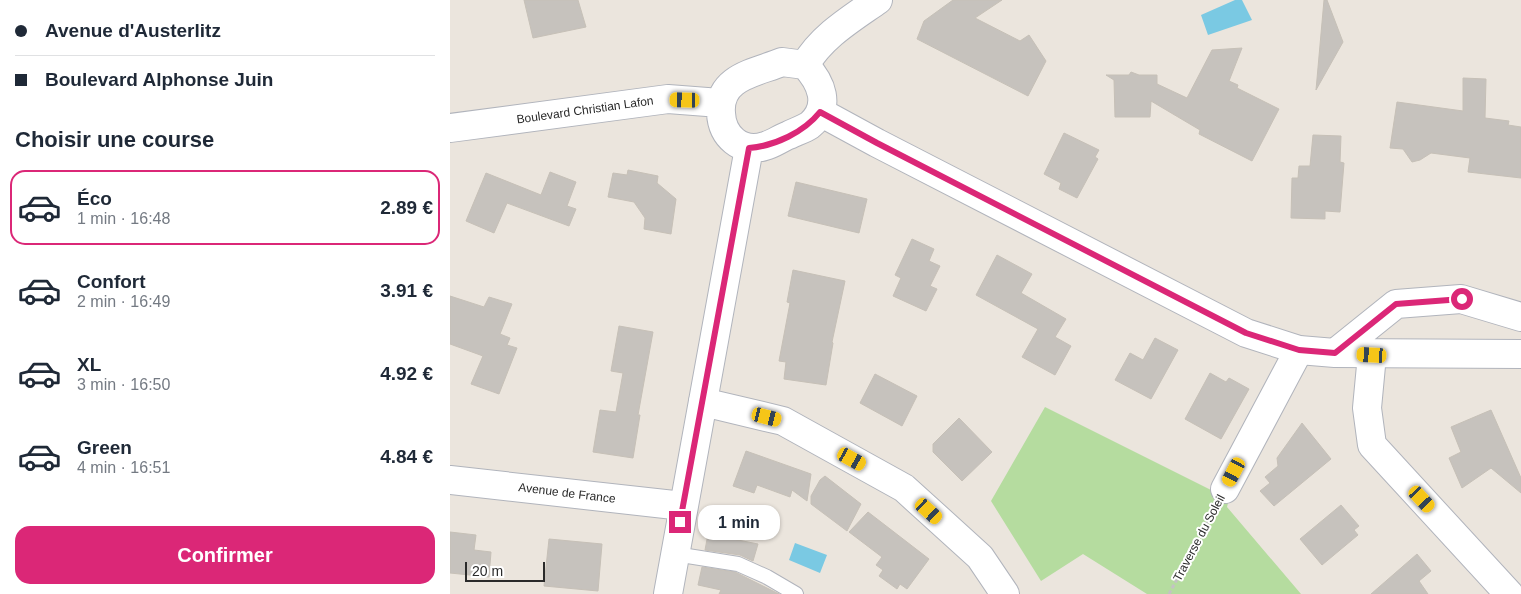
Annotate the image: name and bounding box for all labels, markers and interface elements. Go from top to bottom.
text: Avenue d'Austerlitz [45,20,221,41]
text: Boulevard Alphonse Juin [45,69,273,90]
car [669,92,700,108]
street label: Boulevard Christian Lafon [516,93,654,127]
text: Choisir une course [15,127,214,152]
icon: car [17,185,62,230]
text: Éco [77,188,112,209]
text: 2.89 € [380,197,433,218]
text: 1 min · 16:48 [77,210,170,227]
icon: car [17,268,62,313]
text: Confort [77,271,146,292]
text: 3.91 € [380,280,433,301]
route start [1451,288,1473,310]
text: 2 min · 16:49 [77,293,170,310]
car [1356,347,1387,363]
icon: car [17,351,62,396]
text: XL [77,354,101,375]
text: 4.92 € [380,363,433,384]
text: 3 min · 16:50 [77,376,170,393]
car [750,406,783,428]
icon: car [17,434,62,479]
text: Green [77,437,132,458]
car [835,445,868,473]
text: 4.84 € [380,446,433,467]
car [1220,455,1247,489]
text: 4 min · 16:51 [77,459,170,476]
street label: Avenue de France [518,480,617,506]
car [1406,483,1437,515]
street label: Traverse du Soleil [1170,492,1228,584]
car [912,495,945,527]
callout: 1 min [698,504,780,540]
route end [669,511,691,533]
text: 1 min [718,514,760,531]
button: Confirmer [15,526,435,584]
scale bar [465,559,545,582]
text: 20 m [472,563,503,579]

